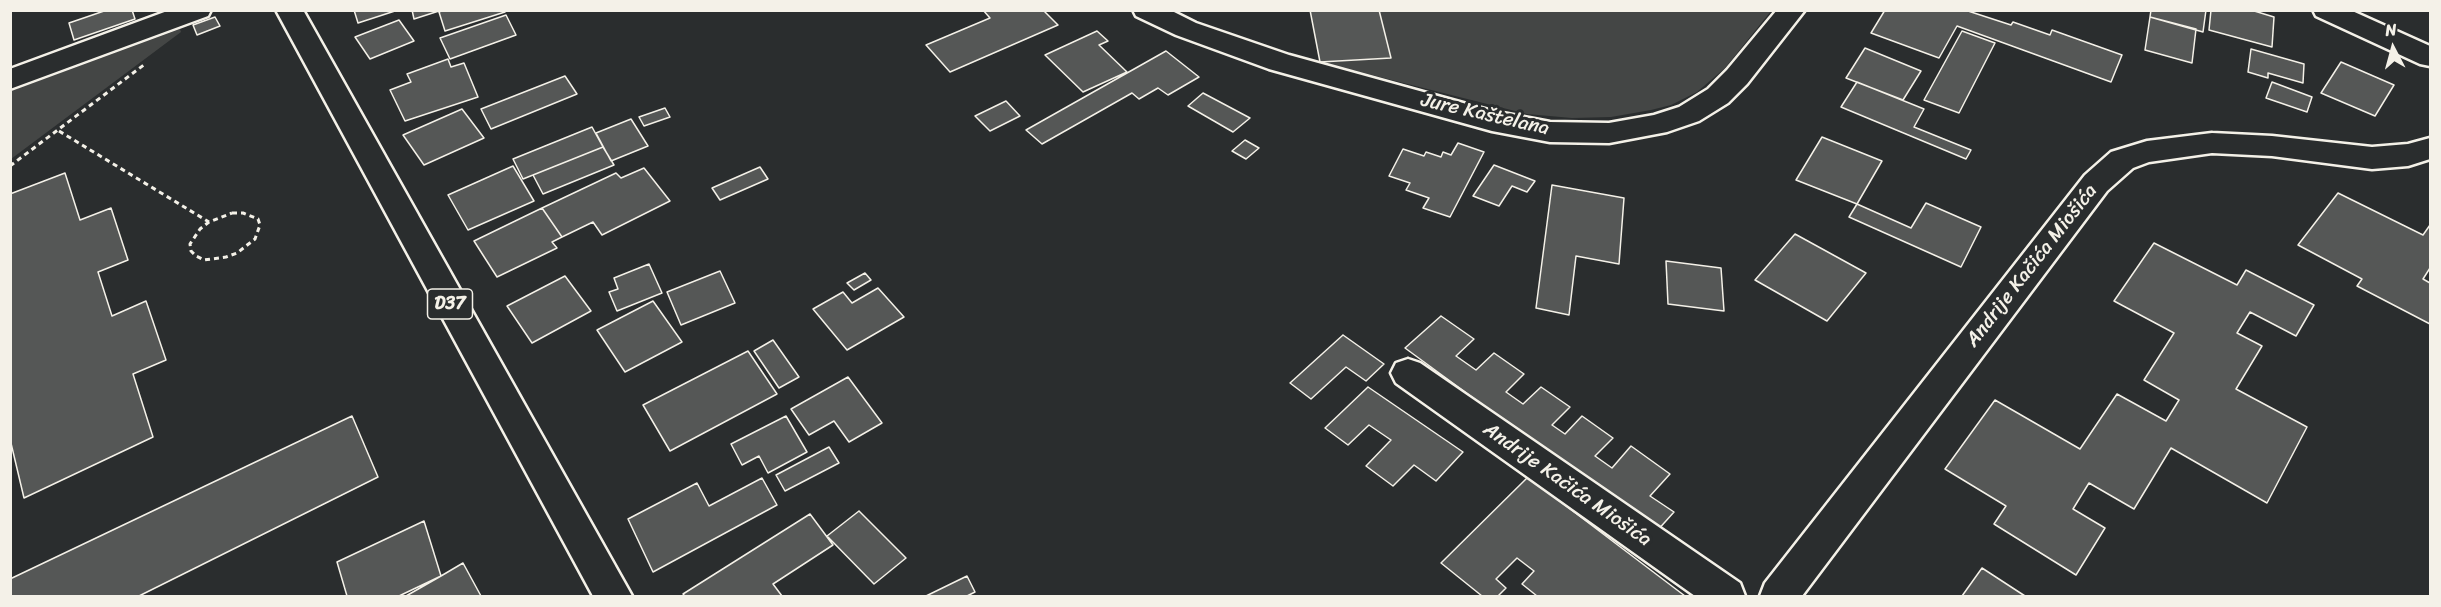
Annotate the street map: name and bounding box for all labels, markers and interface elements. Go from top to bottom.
text: N [2384,15,2398,45]
north arrow [2363,18,2423,78]
street label: Jure Kaštelana [1419,89,1551,141]
street label: Andrije Kačića Miošića [1961,180,2103,352]
road number: D37 [428,289,472,319]
street label: Andrije Kačića Miošića [1478,418,1656,552]

